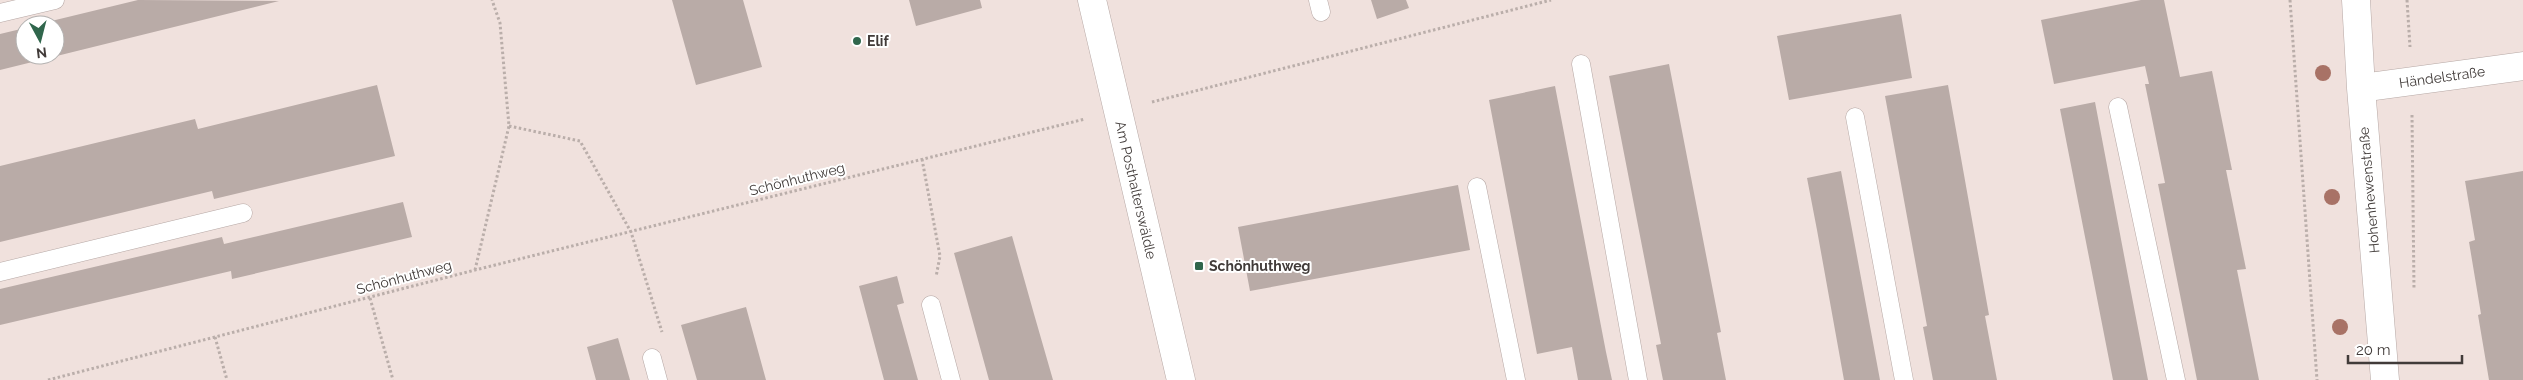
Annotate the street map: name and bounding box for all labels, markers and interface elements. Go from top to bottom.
north arrow [15,15,65,65]
place label: Elif [867,33,889,49]
marker: Elif [851,35,863,47]
text: N [35,44,48,61]
street label: Händelstraße [2398,63,2486,91]
street label: Am Posthalterswäldle [1112,119,1160,261]
street label: Hohenhewenstraße [2356,126,2382,254]
street label: Schönhuthweg [748,159,846,199]
street label: Schönhuthweg [355,257,453,297]
place label: Schönhuthweg [1209,258,1311,274]
marker: Schönhuthweg [1193,260,1205,272]
scale bar [2348,332,2462,364]
text: 20 m [2356,341,2391,359]

